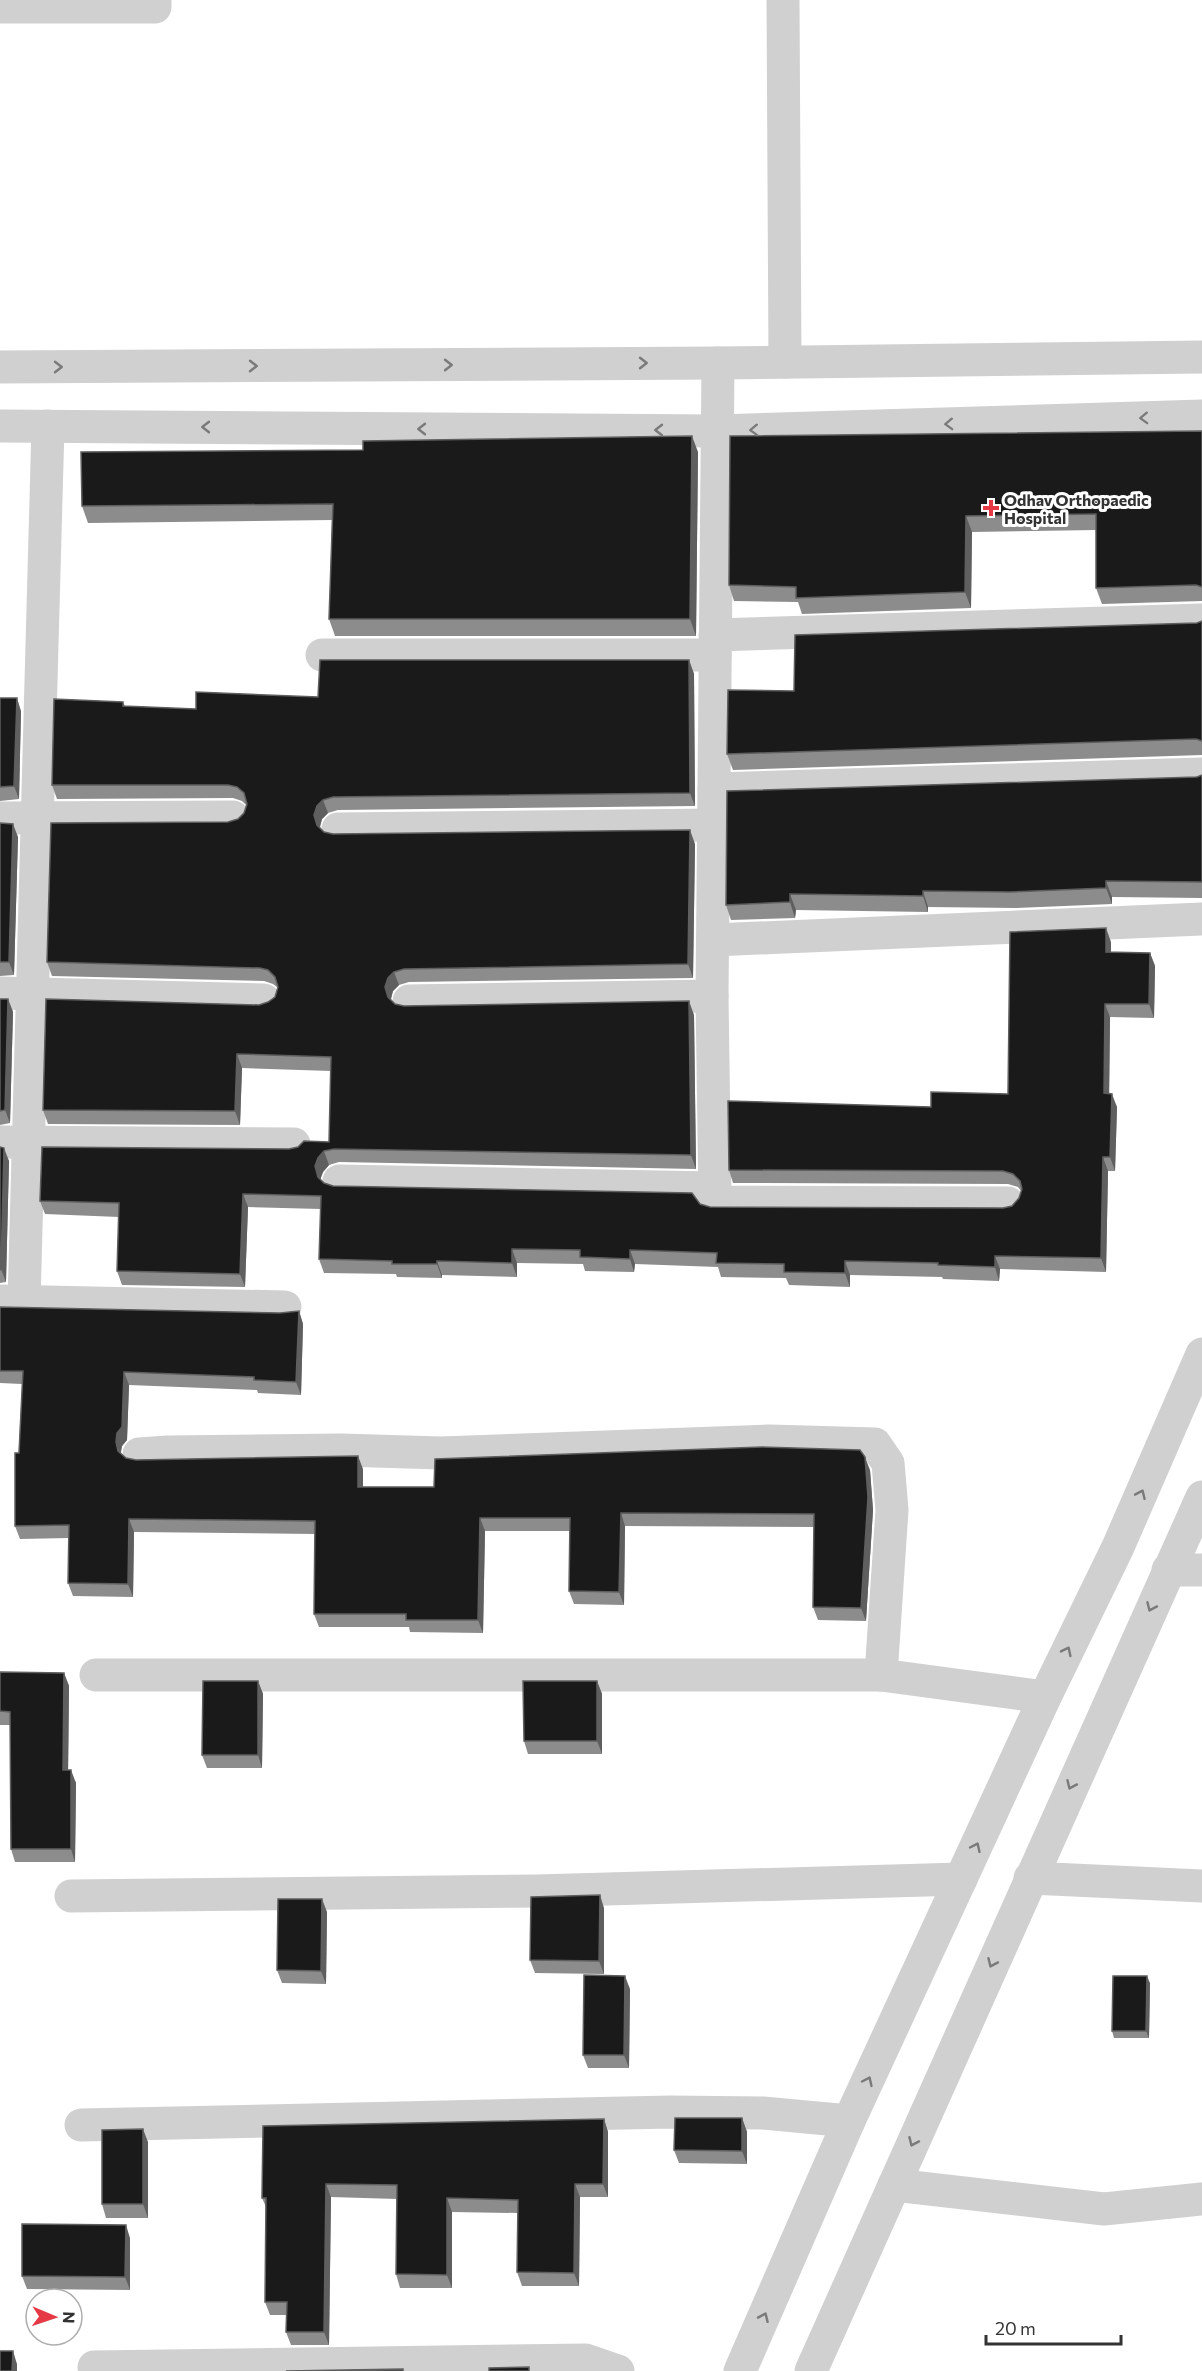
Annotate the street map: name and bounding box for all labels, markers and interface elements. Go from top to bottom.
one-way arrow [639,357,648,369]
one-way arrow [444,359,453,371]
one-way arrow [249,360,258,372]
one-way arrow [54,361,63,373]
one-way arrow [1139,412,1148,424]
one-way arrow [944,418,953,430]
one-way arrow [201,421,210,433]
one-way arrow [417,422,426,435]
one-way arrow [654,424,663,437]
one-way arrow [749,424,758,436]
place label: Odhav Orthopaedic Hospital [1004,490,1149,527]
marker: Odhav Orthopaedic Hospital [982,499,1000,517]
one-way arrow [1134,1489,1146,1500]
one-way arrow [1146,1601,1158,1612]
one-way arrow [1060,1647,1072,1658]
one-way arrow [1067,1778,1079,1789]
one-way arrow [969,1842,981,1853]
one-way arrow [987,1957,999,1968]
one-way arrow [860,2077,872,2088]
one-way arrow [909,2135,921,2146]
north arrow [24,2287,84,2347]
scale bar [986,2308,1121,2346]
text: N [60,2311,79,2324]
one-way arrow [757,2313,769,2324]
text: 20 m [995,2317,1036,2339]

